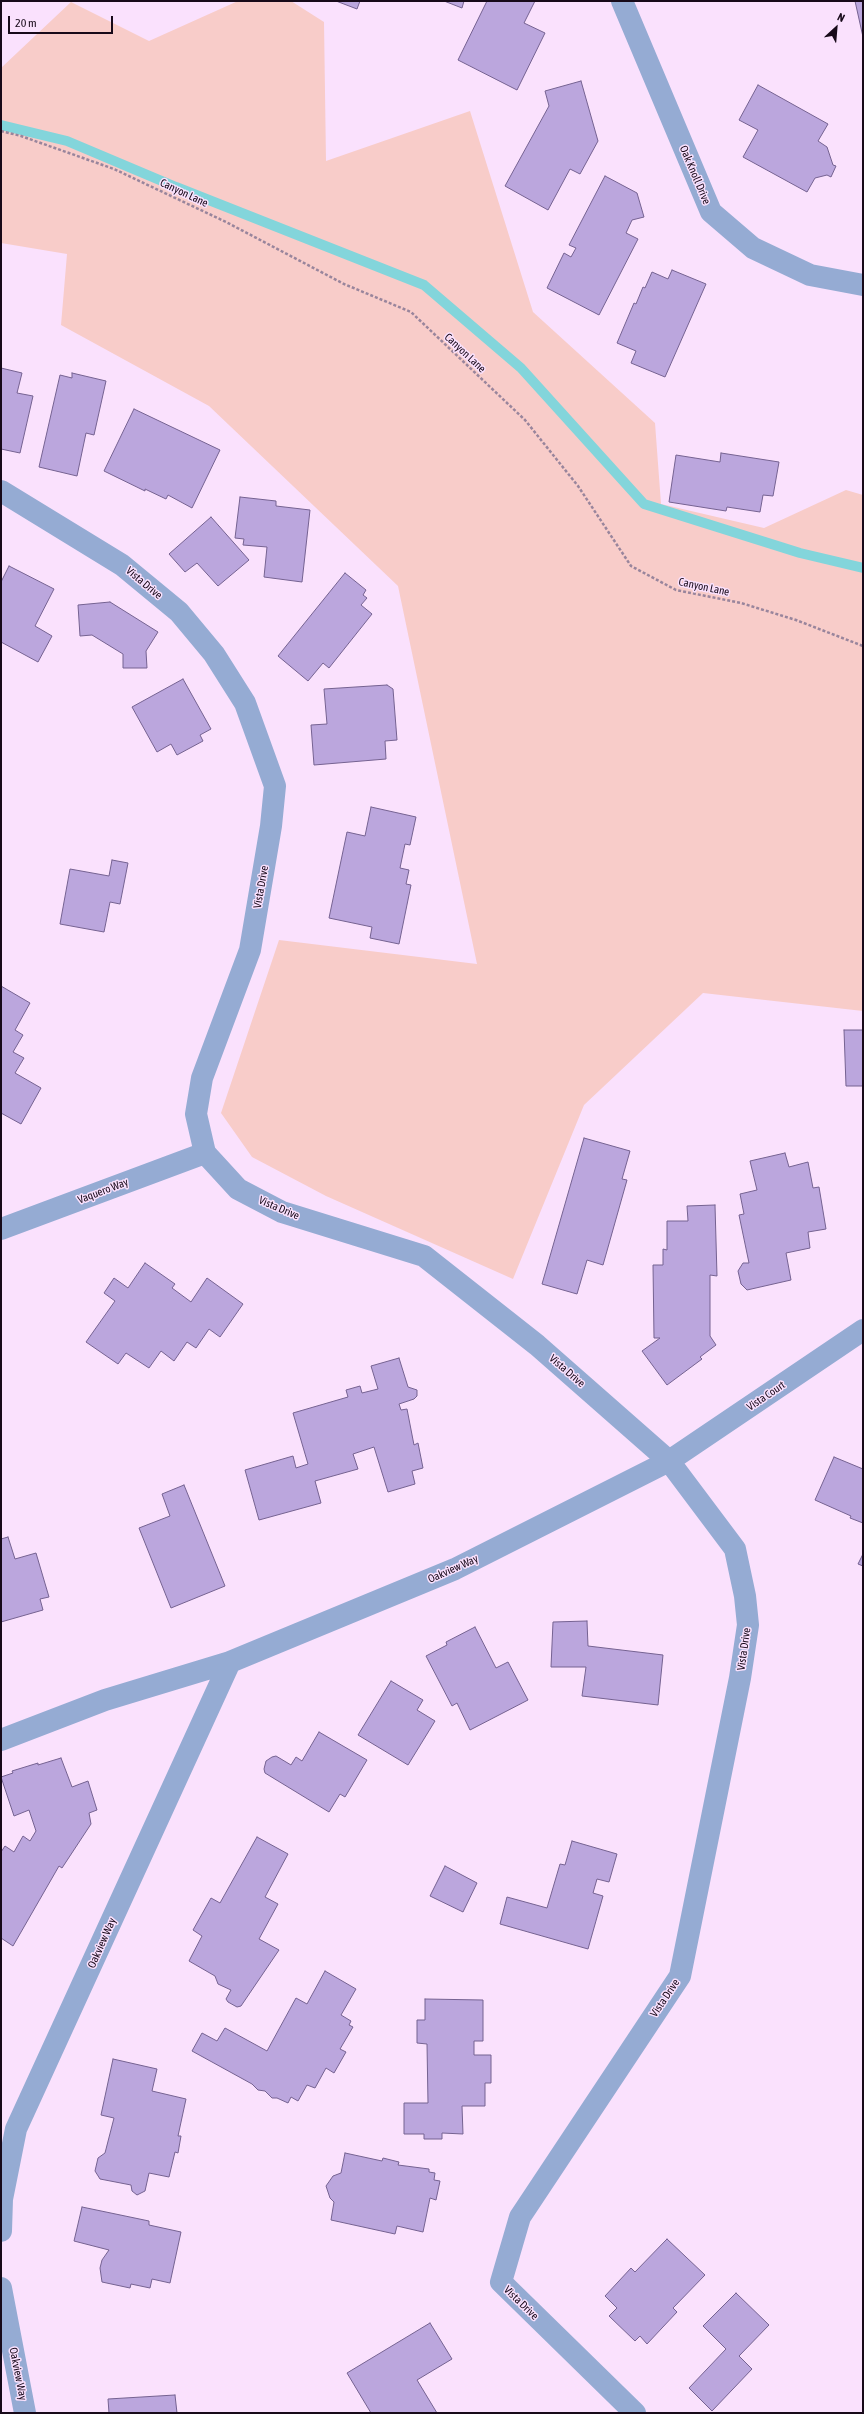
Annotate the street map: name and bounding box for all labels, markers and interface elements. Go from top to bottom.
scale bar [10,8,115,34]
north arrow [816,8,856,48]
text: N [836,10,847,24]
text: 20 m [15,16,37,30]
street label: Oak Knoll Drive [677,144,713,206]
street label: Canyon Lane [158,176,210,210]
street label: Canyon Lane [442,331,488,375]
street label: Vista Drive [123,564,165,602]
street label: Canyon Lane [677,575,731,599]
street label: Vista Drive [251,865,271,909]
street label: Vaquero Way [76,1175,130,1207]
street label: Vista Drive [257,1194,301,1222]
street label: Vista Drive [546,1352,588,1390]
street label: Vista Court [744,1378,788,1414]
street label: Oakview Way [426,1552,480,1586]
street label: Vista Drive [734,1627,754,1671]
street label: Oakview Way [85,1916,119,1970]
street label: Vista Drive [648,1977,682,2019]
street label: Vista Drive [501,2283,541,2323]
street label: Oakview Way [6,2346,30,2402]

